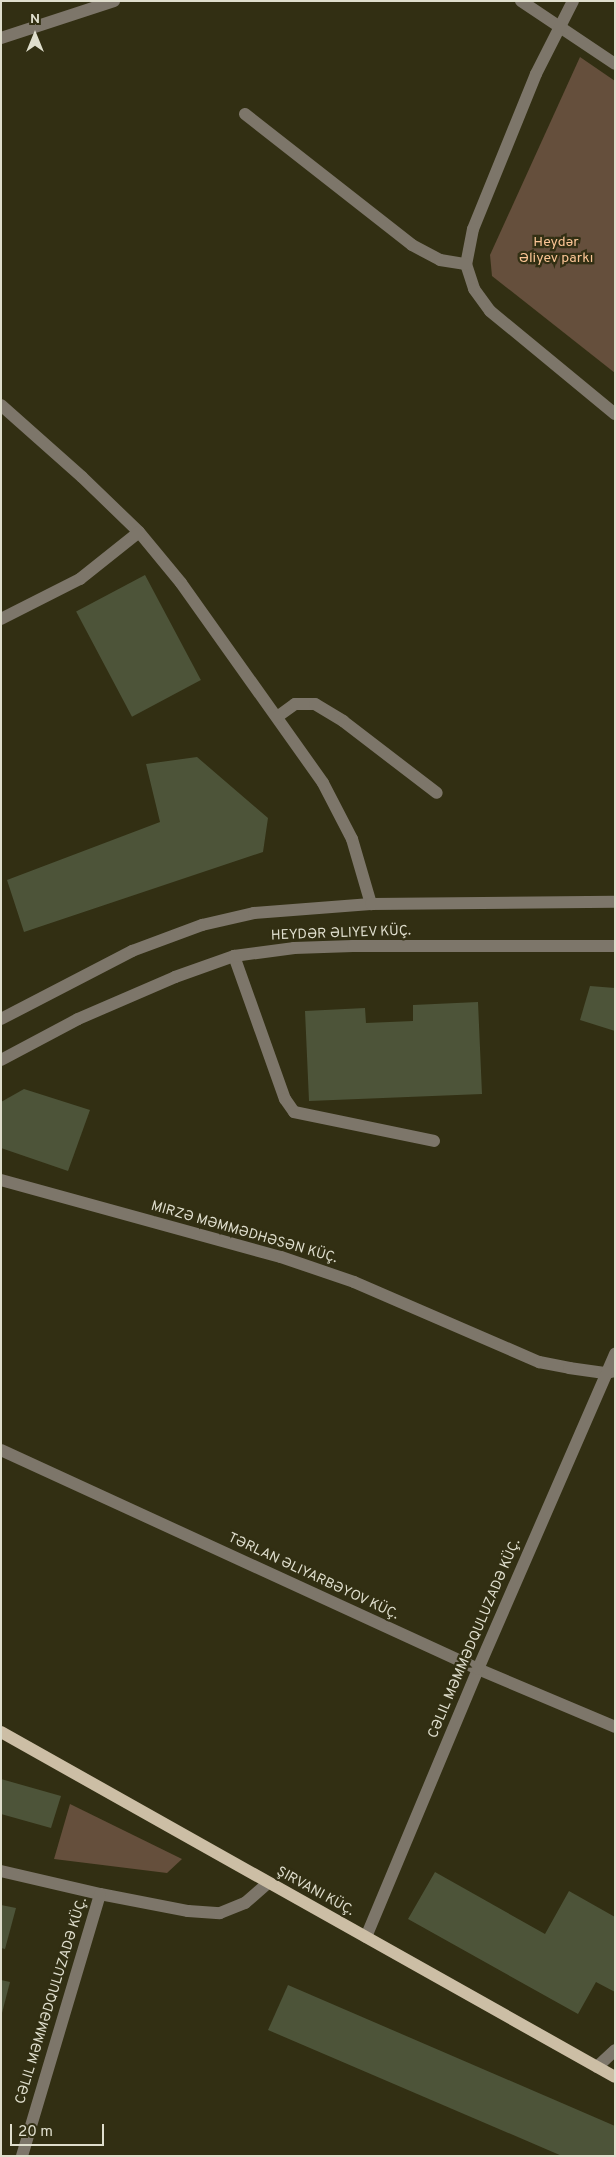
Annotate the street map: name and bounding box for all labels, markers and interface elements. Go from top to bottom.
north arrow [10,10,60,60]
text: N [30,11,40,28]
park label: Heydər Əliyev parkı [519,235,593,268]
street label: HEYDƏR ƏLIYEV KÜÇ. [270,923,412,945]
street label: MIRZƏ MƏMMƏDHƏSƏN KÜÇ. [149,1198,339,1268]
street label: TƏRLAN ƏLIYARBƏYOV KÜÇ. [225,1530,401,1624]
street label: CƏLIL MƏMMƏDQULUZADƏ KÜÇ. [425,1537,525,1741]
street label: ŞIRVANI KÜÇ. [273,1864,357,1920]
street label: CƏLIL MƏMMƏDQULUZADƏ KÜÇ. [12,1896,92,2106]
scale bar [12,2114,106,2146]
text: 20 m [18,2123,53,2142]

